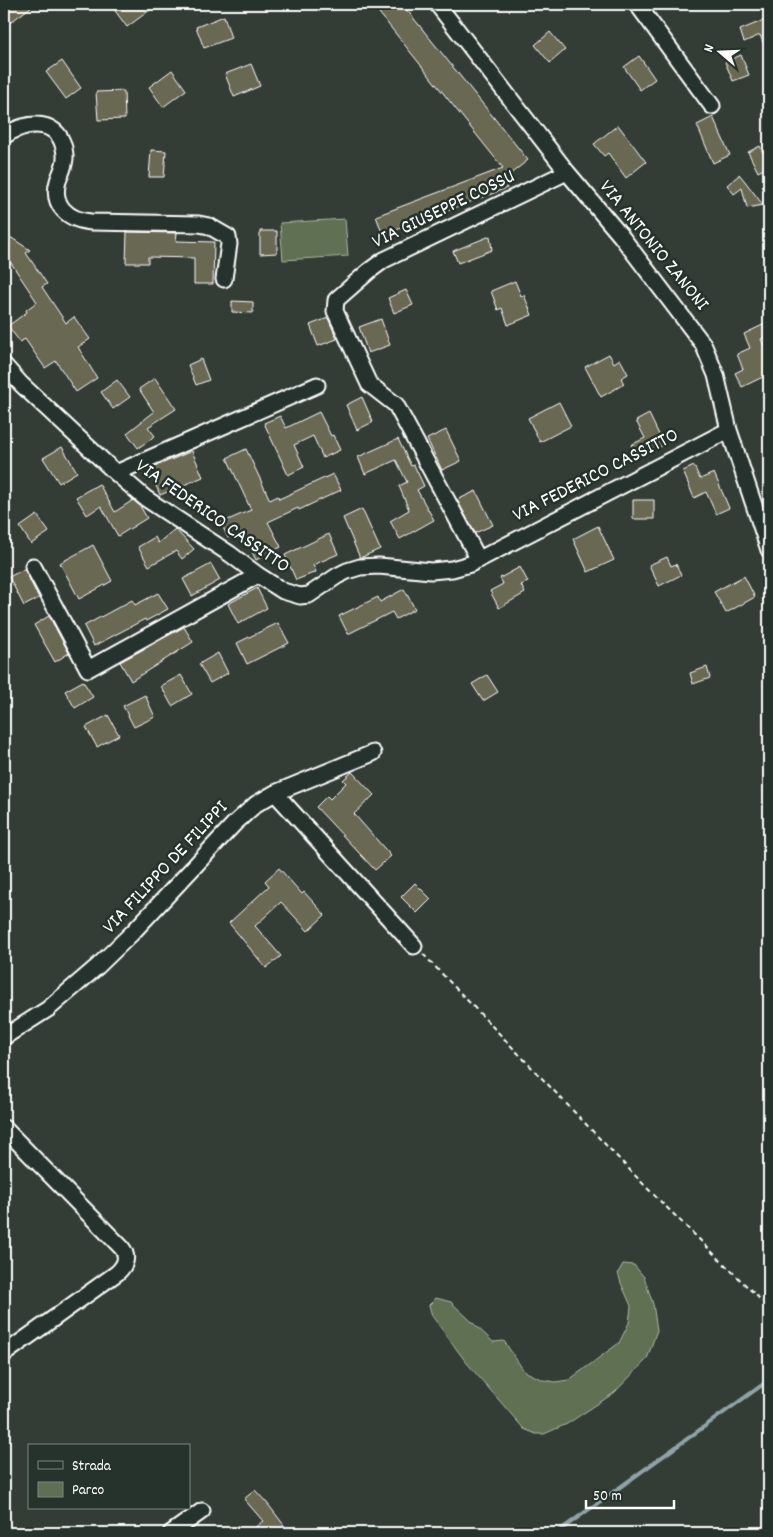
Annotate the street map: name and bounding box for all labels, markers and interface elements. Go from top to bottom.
north arrow [696,28,746,78]
text: N [699,42,720,55]
street label: VIA GIUSEPPE COSSU [368,163,520,257]
street label: VIA ANTONIO ZANONI [591,175,715,317]
street label: VIA FEDERICO CASSITTO [508,422,684,530]
street label: VIA FEDERICO CASSITTO [129,453,295,581]
street label: VIA FILIPPO DE FILIPPI [97,795,235,941]
legend [28,1444,190,1510]
text: Strada [72,1456,112,1478]
scale bar [586,1477,673,1509]
text: Parco [72,1480,104,1502]
text: 50 m [593,1486,622,1508]

